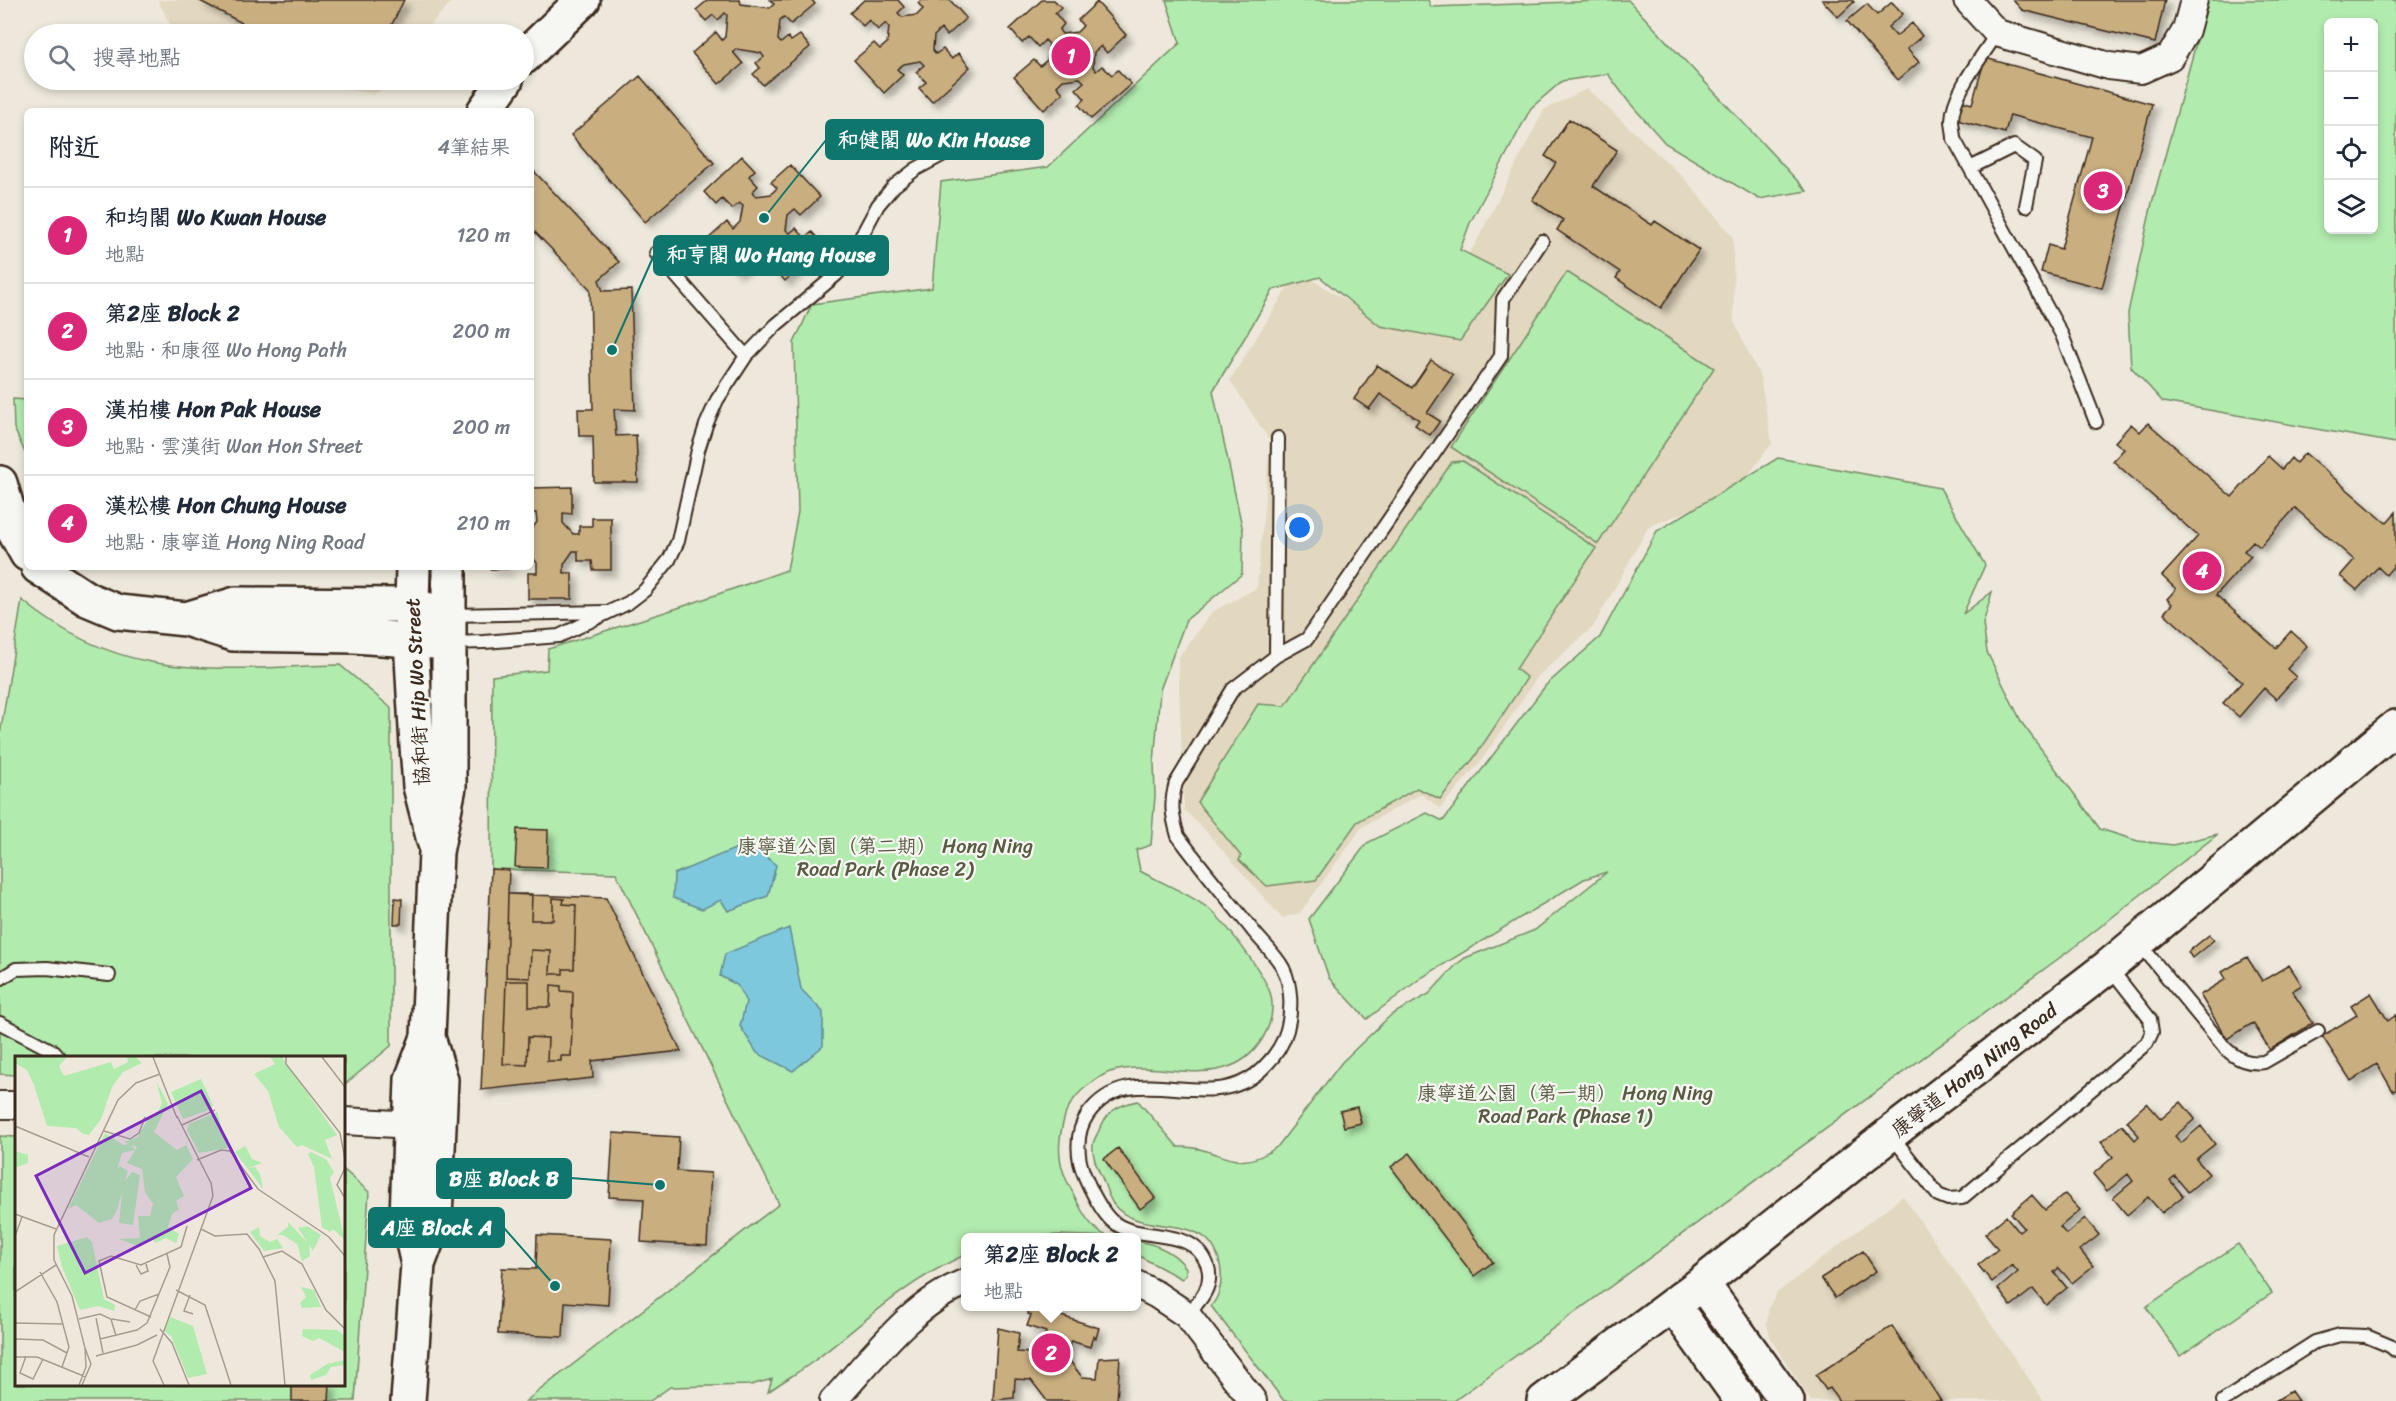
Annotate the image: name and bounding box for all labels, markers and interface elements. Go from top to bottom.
map controls [2324,18,2378,234]
button: + [2324,18,2378,72]
search box [24,24,534,90]
pin: 1 [1052,34,1090,78]
text: 搜尋地點 [93,38,181,77]
icon: search [45,41,78,74]
button: − [2324,72,2378,126]
callout: 和健閣 Wo Kin House [826,120,1043,159]
text: 和健閣 Wo Kin House [837,121,1031,159]
text: 附近 [48,124,100,170]
button: locate [2324,126,2378,180]
text: 4筆結果 [438,130,510,165]
pin: 3 [2084,168,2122,213]
button: layers [2324,180,2378,234]
text: 和均閣 Wo Kwan House [105,198,326,237]
text: 1 [63,218,72,253]
text: 120 m [457,218,510,253]
callout: 和亨閣 Wo Hang House [654,236,888,275]
text: 和亨閣 Wo Hang House [666,236,876,274]
text: 地點 [105,237,145,272]
text: 第2座 Block 2 [105,294,240,333]
text: 2 [62,314,73,349]
text: 200 m [453,314,510,349]
text: 地點 · 和康徑 Wo Hong Path [105,333,347,368]
text: 漢柏樓 Hon Pak House [105,390,321,429]
text: 3 [62,410,73,445]
text: 200 m [453,410,510,445]
text: 地點 · 雲漢街 Wan Hon Street [105,429,363,464]
text: 漢松樓 Hon Chung House [105,486,347,525]
text: 4 [61,506,74,541]
text: 210 m [457,506,510,541]
your location [1285,513,1314,542]
text: 地點 · 康寧道 Hong Ning Road [105,525,365,560]
pin: 4 [2182,548,2222,594]
street label: 協和街 Hip Wo Street [395,597,440,787]
park label: 康寧道公園（第二期） Hong Ning Road Park (Phase 2) [737,829,1033,887]
street label: 康寧道 Hong Ning Road [1883,993,2067,1147]
inset map [15,1056,345,1386]
park label: 康寧道公園（第一期） Hong Ning Road Park (Phase 1) [1417,1076,1713,1134]
callout: B座 Block B [437,1159,571,1198]
text: B座 Block B [449,1160,560,1198]
callout: A座 Block A [369,1208,504,1247]
text: A座 Block A [380,1209,493,1247]
popup [961,1233,1141,1311]
text: 第2座 Block 2 [984,1235,1118,1274]
text: 地點 [984,1274,1024,1309]
pin: 2 [1032,1330,1070,1376]

